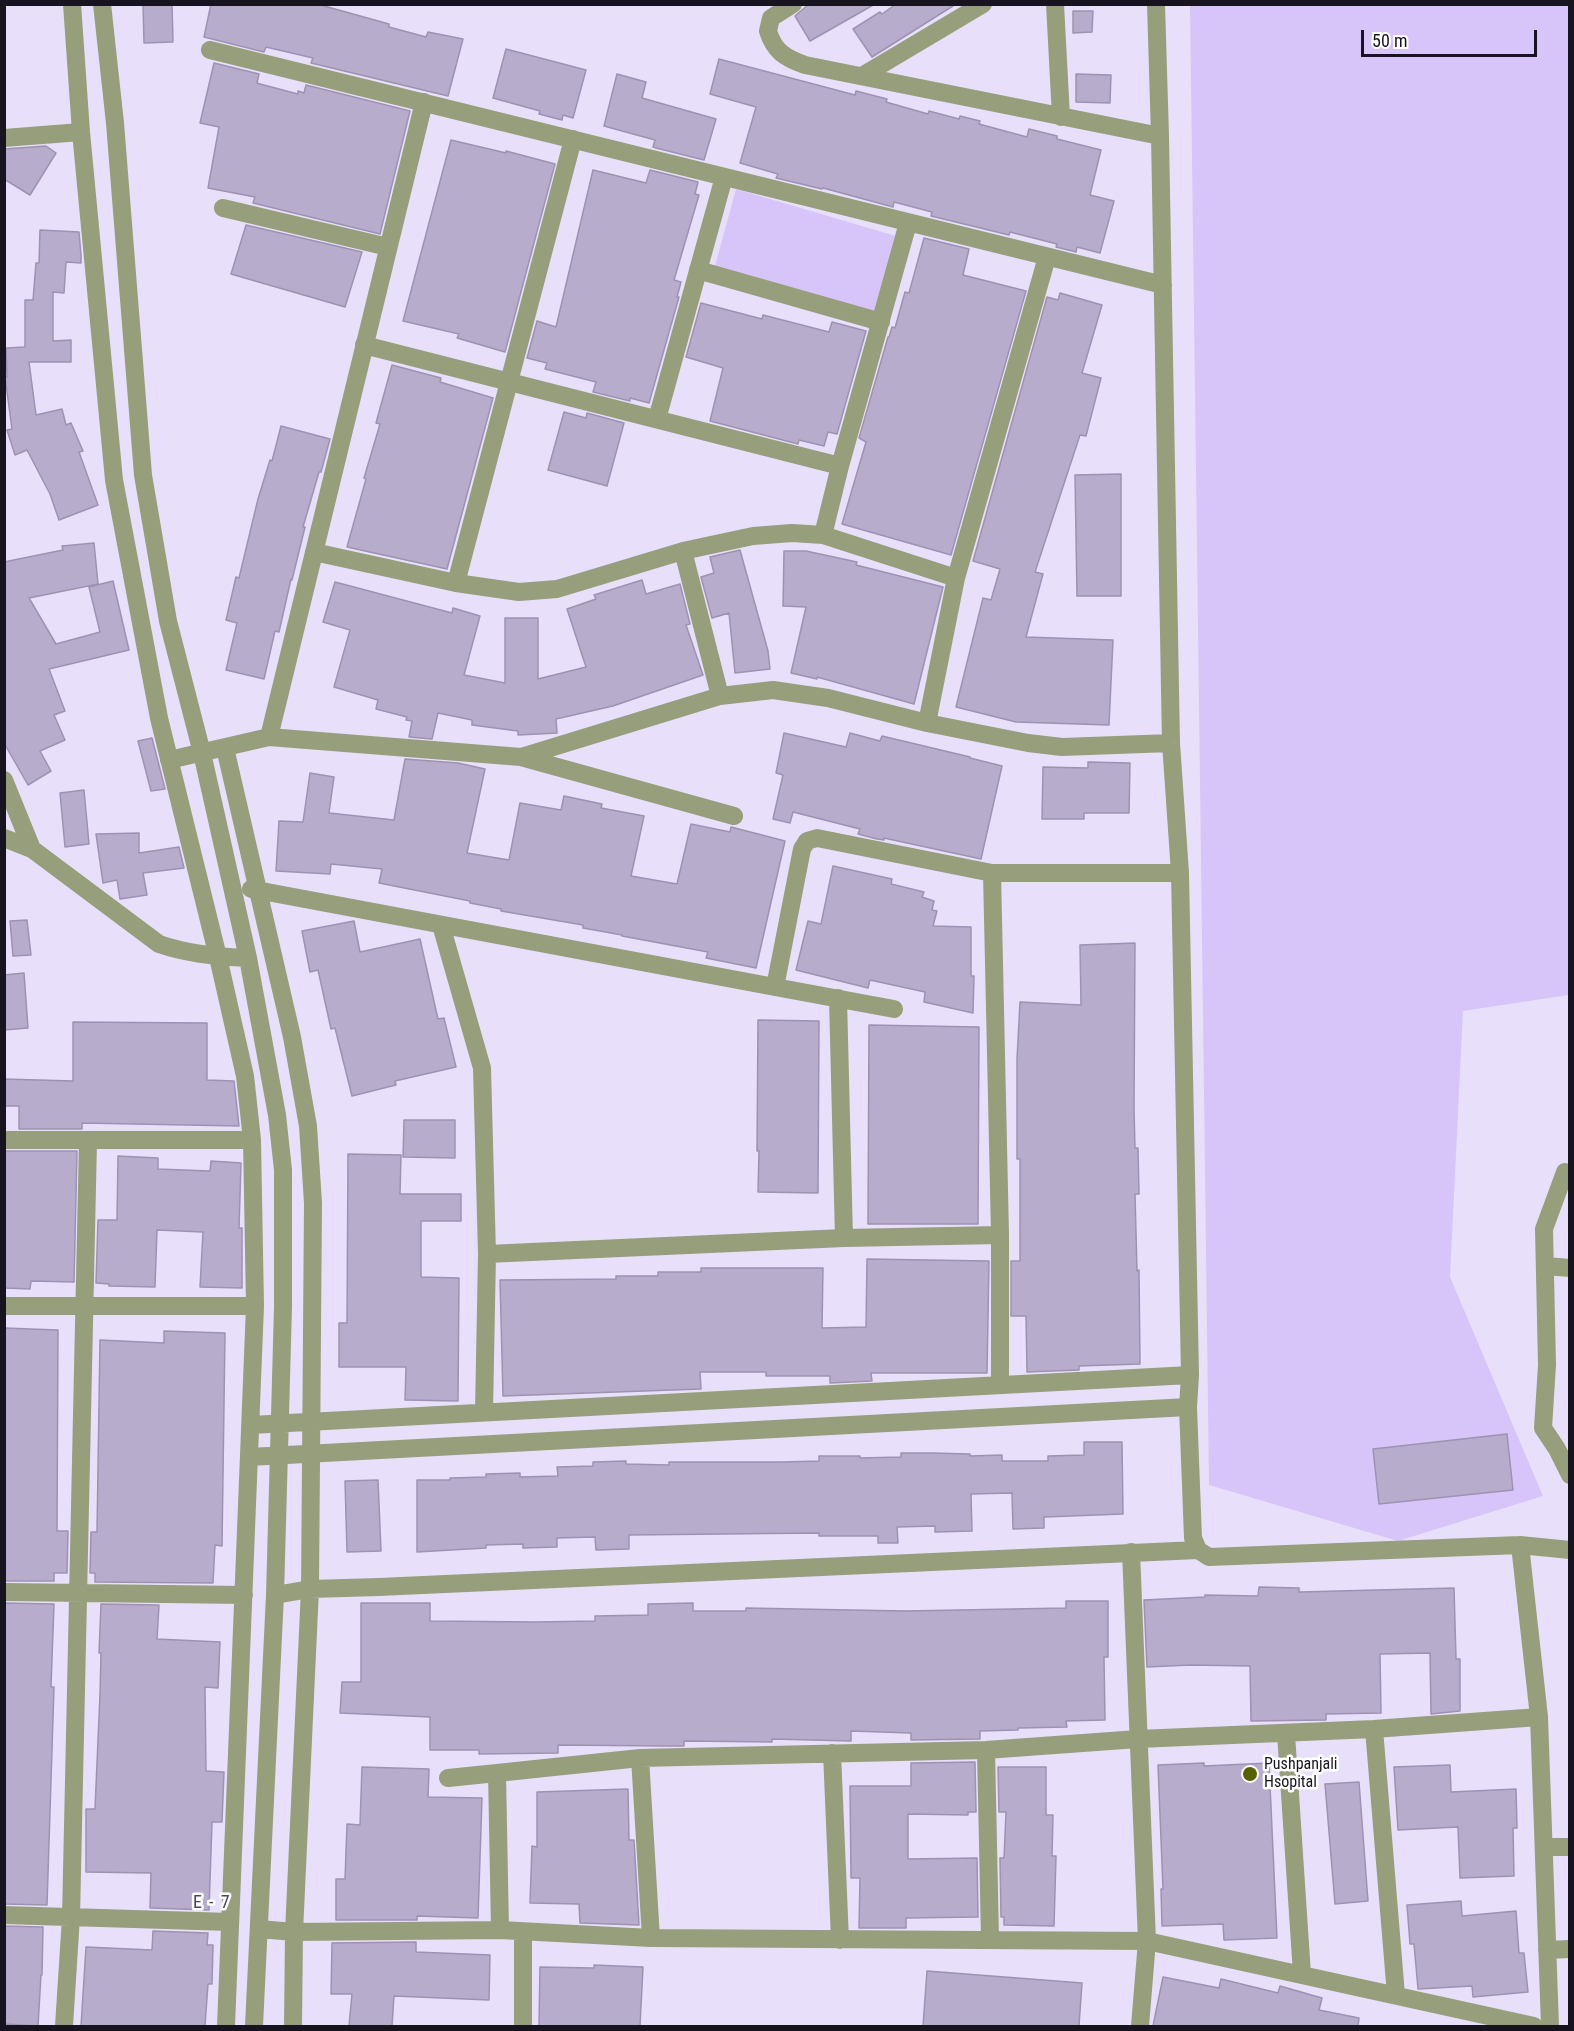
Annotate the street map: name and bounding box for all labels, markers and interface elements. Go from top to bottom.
scale bar [1364,18,1540,56]
text: 50 m [1372,30,1407,51]
place label: Pushpanjali Hsopital [1264,1755,1338,1793]
marker: Pushpanjali Hsopital [1241,1765,1259,1783]
district label: E - 7 [193,1892,231,1914]

